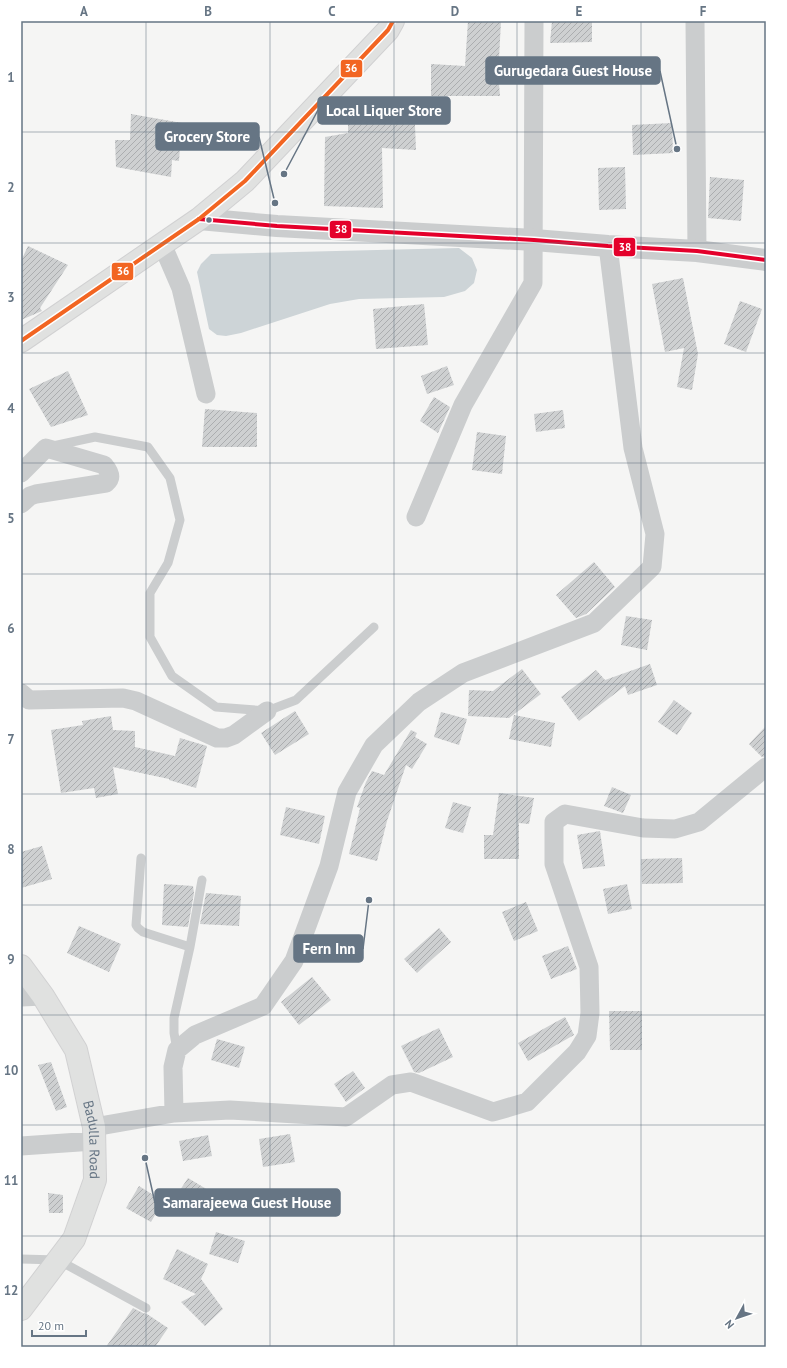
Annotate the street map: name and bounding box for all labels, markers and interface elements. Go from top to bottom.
text: A [80,3,88,20]
text: B [204,3,212,20]
text: C [328,3,336,20]
text: D [451,3,459,20]
text: E [576,3,583,20]
text: F [700,3,707,20]
callout: Gurugedara Guest House [486,57,660,84]
line badge: 36 [340,59,363,78]
text: 36 [345,61,357,75]
text: Gurugedara Guest House [494,61,652,80]
text: 1 [7,69,15,86]
callout: Local Liquer Store [318,97,450,124]
text: Local Liquer Store [326,101,442,120]
callout: Grocery Store [156,123,259,150]
text: Grocery Store [164,127,250,146]
text: 2 [7,179,15,196]
unlabelled marker [204,215,214,225]
line badge: 38 [329,220,352,239]
text: 38 [335,222,347,236]
line badge: 38 [613,237,636,257]
text: 38 [619,240,631,254]
line badge: 36 [111,262,134,281]
text: 36 [117,264,129,278]
text: 3 [7,289,15,306]
text: 4 [7,400,15,417]
text: 5 [7,510,15,527]
text: 6 [7,620,15,637]
text: 7 [7,731,15,748]
text: 8 [7,841,15,858]
callout: Fern Inn [294,935,363,962]
text: Fern Inn [302,939,356,958]
text: 9 [7,951,15,968]
text: 10 [4,1062,18,1079]
street label: Badulla Road [79,1099,104,1179]
text: 11 [4,1172,18,1189]
callout: Samarajeewa Guest House [155,1189,340,1216]
text: Samarajeewa Guest House [163,1193,332,1212]
text: 12 [4,1282,18,1299]
north arrow [717,1298,757,1338]
scale bar [32,1312,86,1338]
text: N [722,1317,737,1332]
text: 20 m [38,1318,64,1333]

